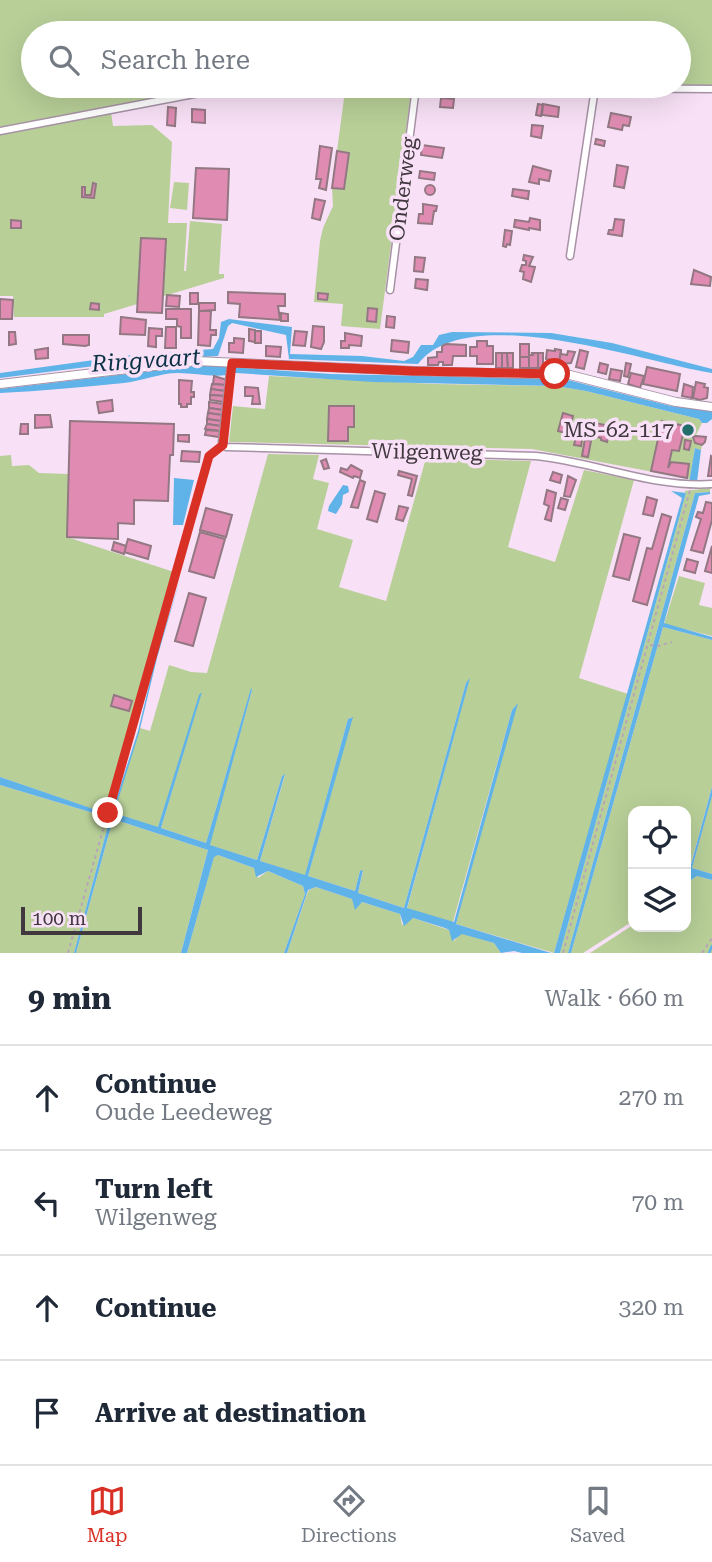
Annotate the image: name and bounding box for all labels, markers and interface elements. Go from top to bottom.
search box [21,21,691,98]
icon: search [45,41,83,79]
text: Search here [101,45,250,75]
street label: Onderweg [385,136,421,242]
water label: Ringvaart [90,343,202,378]
route start [539,358,570,389]
place label: MS-62-117 [564,418,674,442]
marker: MS-62-117 [680,422,696,438]
street label: Wilgenweg [371,439,483,465]
route end [92,797,123,828]
map controls [628,806,691,932]
button: locate [628,806,691,869]
button: layers [628,869,691,932]
scale bar [21,904,142,936]
text: 100 m [32,907,86,930]
text: 9 min [28,981,111,1016]
text: Walk · 660 m [545,985,684,1012]
text: Continue [95,1069,217,1099]
icon: ahead [28,1079,66,1117]
text: 270 m [619,1084,684,1111]
text: Oude Leedeweg [95,1099,272,1126]
text: Turn left [95,1174,213,1204]
icon: left [28,1184,66,1222]
text: 70 m [631,1189,684,1216]
text: Wilgenweg [95,1204,217,1231]
icon: ahead [28,1289,66,1327]
text: Continue [95,1293,217,1323]
text: 320 m [619,1294,684,1321]
icon: arrive [28,1394,66,1432]
text: Arrive at destination [95,1398,366,1428]
tab: Map [87,1482,127,1547]
tab: Directions [301,1482,397,1547]
tab: Saved [570,1482,625,1547]

